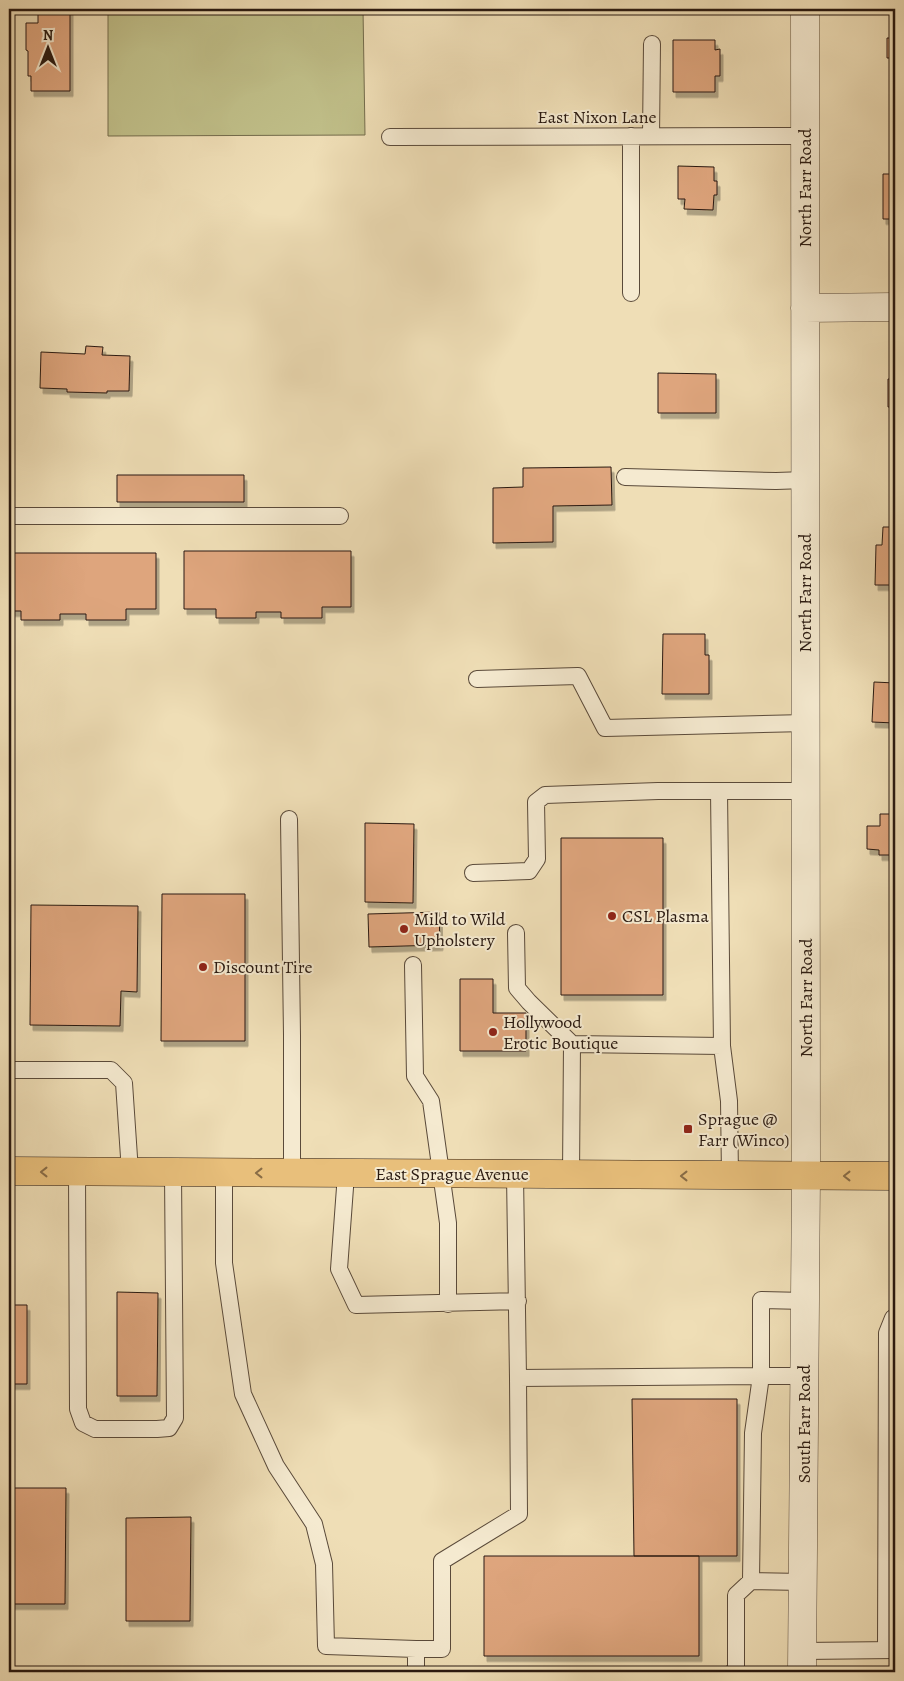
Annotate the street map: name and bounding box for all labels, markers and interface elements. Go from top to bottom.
north arrow [22,22,72,72]
text: N [43,26,53,45]
street label: East Nixon Lane [537,105,657,129]
street label: North Farr Road [793,128,817,248]
street label: North Farr Road [793,533,817,653]
place label: CSL Plasma [622,904,709,928]
place label: Mild to Wild Upholstery [414,907,506,952]
marker: CSL Plasma [606,910,618,922]
marker: Mild to Wild Upholstery [398,923,410,935]
street label: North Farr Road [794,938,818,1058]
place label: Discount Tire [213,955,313,979]
marker: Discount Tire [197,961,209,973]
place label: Hollywood Erotic Boutique [503,1010,618,1055]
marker: Hollywood Erotic Boutique [487,1026,499,1038]
place label: Sprague @ Farr (Winco) [698,1107,789,1152]
marker: Sprague @ Farr (Winco) [682,1123,694,1135]
street label: East Sprague Avenue [375,1162,529,1186]
one-way arrow [40,1167,48,1177]
one-way arrow [255,1168,262,1178]
one-way arrow [680,1171,688,1181]
one-way arrow [842,1171,850,1181]
street label: South Farr Road [792,1364,816,1483]

